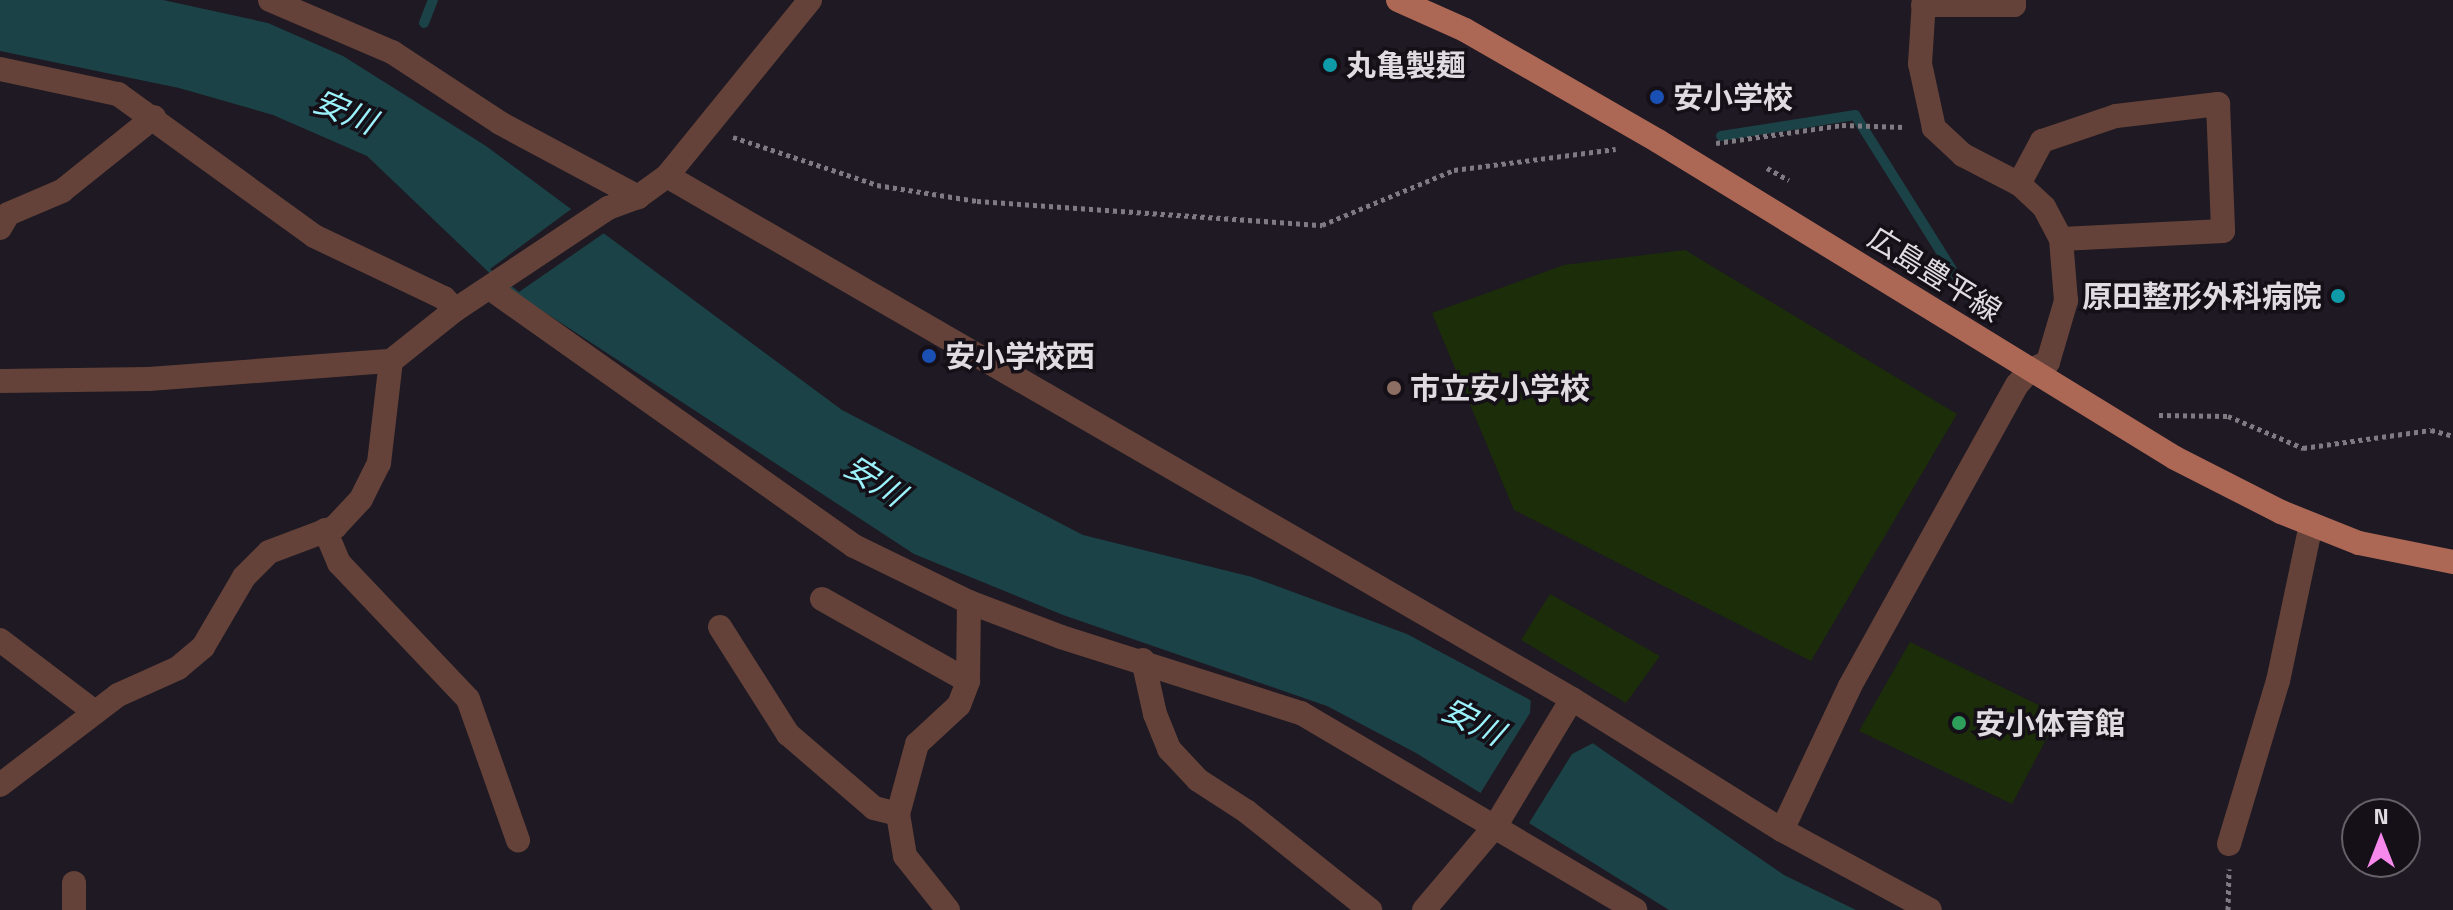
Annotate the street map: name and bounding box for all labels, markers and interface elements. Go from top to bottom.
place label: 丸亀製麺 [1346,47,1466,83]
marker: 丸亀製麺 [1321,56,1339,74]
place label: 安小学校 [1673,79,1793,115]
water label: 安川 [308,81,382,141]
marker: 安小学校 [1648,88,1666,106]
street label: 広島豊平線 [1862,219,2008,329]
place label: 原田整形外科病院 [2082,278,2322,314]
marker: 原田整形外科病院 [2329,287,2347,305]
place label: 安小学校西 [945,338,1095,374]
marker: 安小学校西 [920,347,938,365]
place label: 市立安小学校 [1410,370,1590,406]
marker: 市立安小学校 [1385,379,1403,397]
water label: 安川 [838,446,912,514]
water label: 安川 [1436,689,1510,753]
place label: 安小体育館 [1975,705,2125,741]
marker: 安小体育館 [1950,714,1968,732]
north arrow [2341,798,2421,878]
text: N [2373,799,2389,833]

